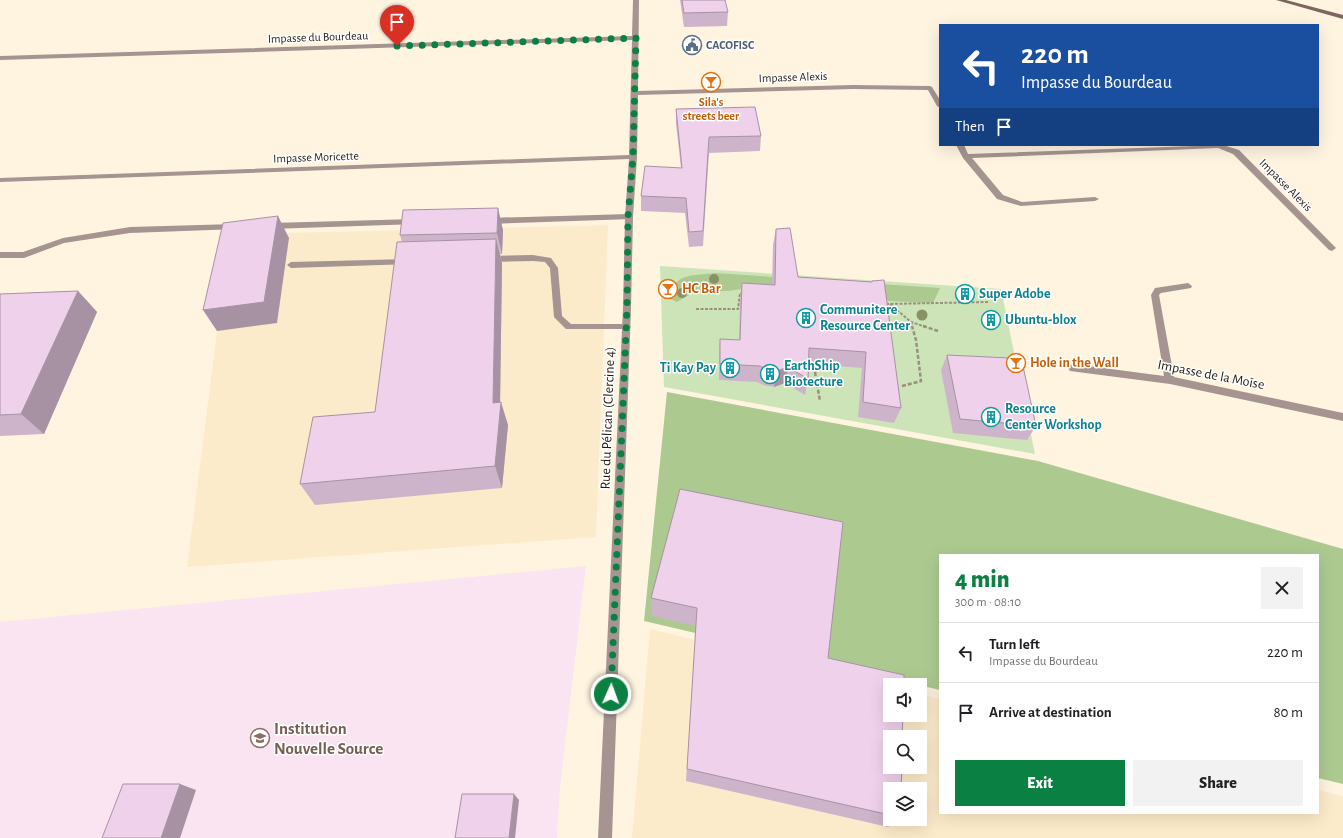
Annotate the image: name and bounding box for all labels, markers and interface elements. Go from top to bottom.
pin [380,5,414,46]
icon: arrive [386,11,408,33]
street label: Impasse du Bourdeau [268,29,368,45]
public building icon: CACOFISC [681,34,703,56]
place label: CACOFISC [706,39,755,51]
icon: left [955,40,1007,92]
text: 220 m [1021,41,1089,69]
street label: Impasse Alexis [758,70,828,84]
bar icon: Sila's streets beer [700,71,722,93]
text: Impasse du Bourdeau [1021,74,1172,92]
place label: Sila's streets beer [683,96,740,122]
icon: arrive [993,116,1015,138]
text: Then [955,119,985,134]
street label: Impasse Moricette [273,150,359,164]
street label: Impasse Alexis [1257,156,1315,214]
bar icon: HC Bar [657,278,679,300]
place label: HC Bar [682,282,721,296]
building icon: Super Adobe [954,283,976,305]
place label: Super Adobe [979,287,1051,301]
place label: Communitere Resource Center [820,303,910,333]
building icon: Communitere Resource Center [795,307,817,329]
building icon: Ubuntu-blox [980,309,1002,331]
place label: Ubuntu-blox [1005,313,1077,327]
street label: Rue du Pélican (Clercine 4) [599,346,617,490]
bar icon: Hole in the Wall [1005,352,1027,374]
place label: Hole in the Wall [1030,356,1119,370]
building icon: Ti Kay Pay [719,357,741,379]
street label: Impasse de la Moïse [1156,358,1266,392]
place label: EarthShip Biotecture [784,359,843,389]
place label: Ti Kay Pay [660,361,717,375]
building icon: EarthShip Biotecture [759,363,781,385]
place label: Resource Center Workshop [1005,402,1102,432]
building icon: Resource Center Workshop [980,406,1002,428]
button: close [1261,567,1303,609]
text: 4 min [955,568,1010,592]
text: 300 m · 08:10 [955,596,1021,609]
text: Turn left [989,637,1040,652]
icon: left [955,642,977,664]
text: 220 m [1267,645,1303,660]
text: Impasse du Bourdeau [989,655,1098,668]
position arrow [590,673,632,715]
map controls [883,678,927,826]
button: sound [883,678,927,722]
icon: arrive [955,702,977,724]
text: Arrive at destination [989,705,1112,720]
text: 80 m [1273,705,1303,720]
place label: Institution Nouvelle Source [274,720,383,757]
school or university icon: Institution Nouvelle Source [249,727,271,749]
button: search [883,730,927,774]
button: Exit [955,760,1125,806]
button: Share [1133,760,1303,806]
button: layers [883,782,927,826]

